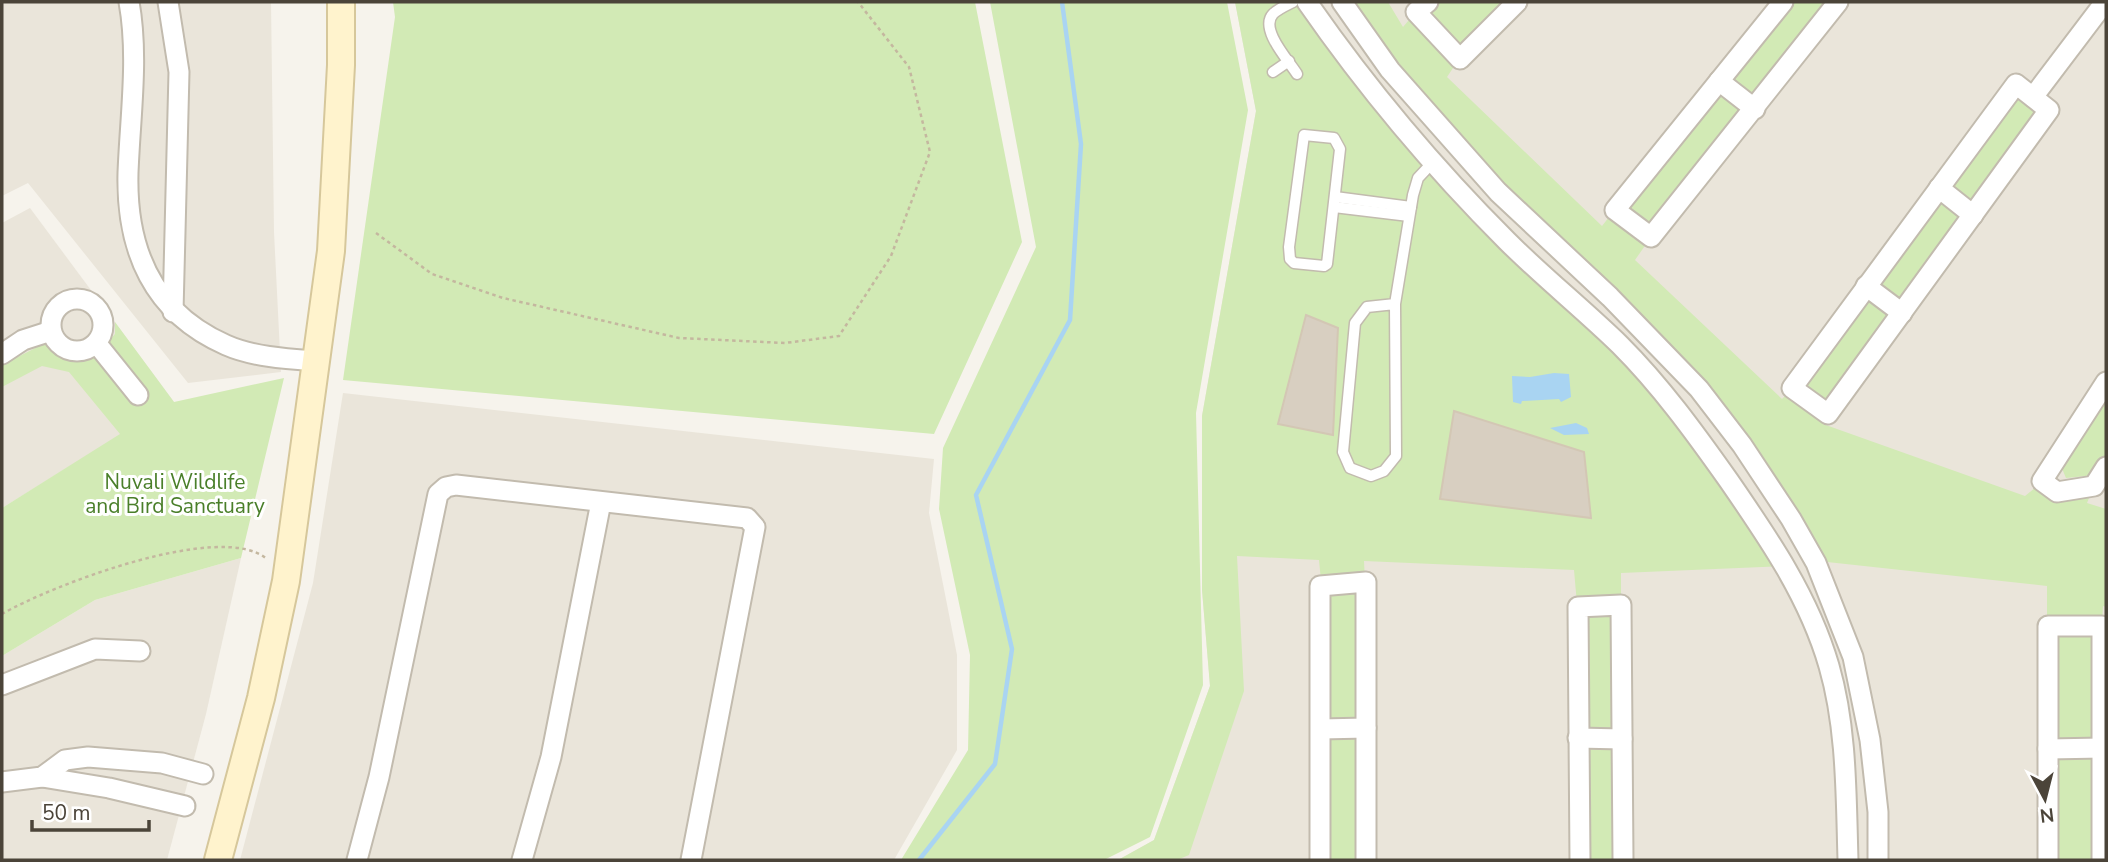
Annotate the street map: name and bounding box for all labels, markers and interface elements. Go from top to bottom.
park label: Nuvali Wildlife and Bird Sanctuary [85,468,265,520]
north arrow [2010,764,2080,834]
scale bar [32,788,149,832]
text: 50 m [42,799,91,827]
text: N [2038,801,2056,829]

